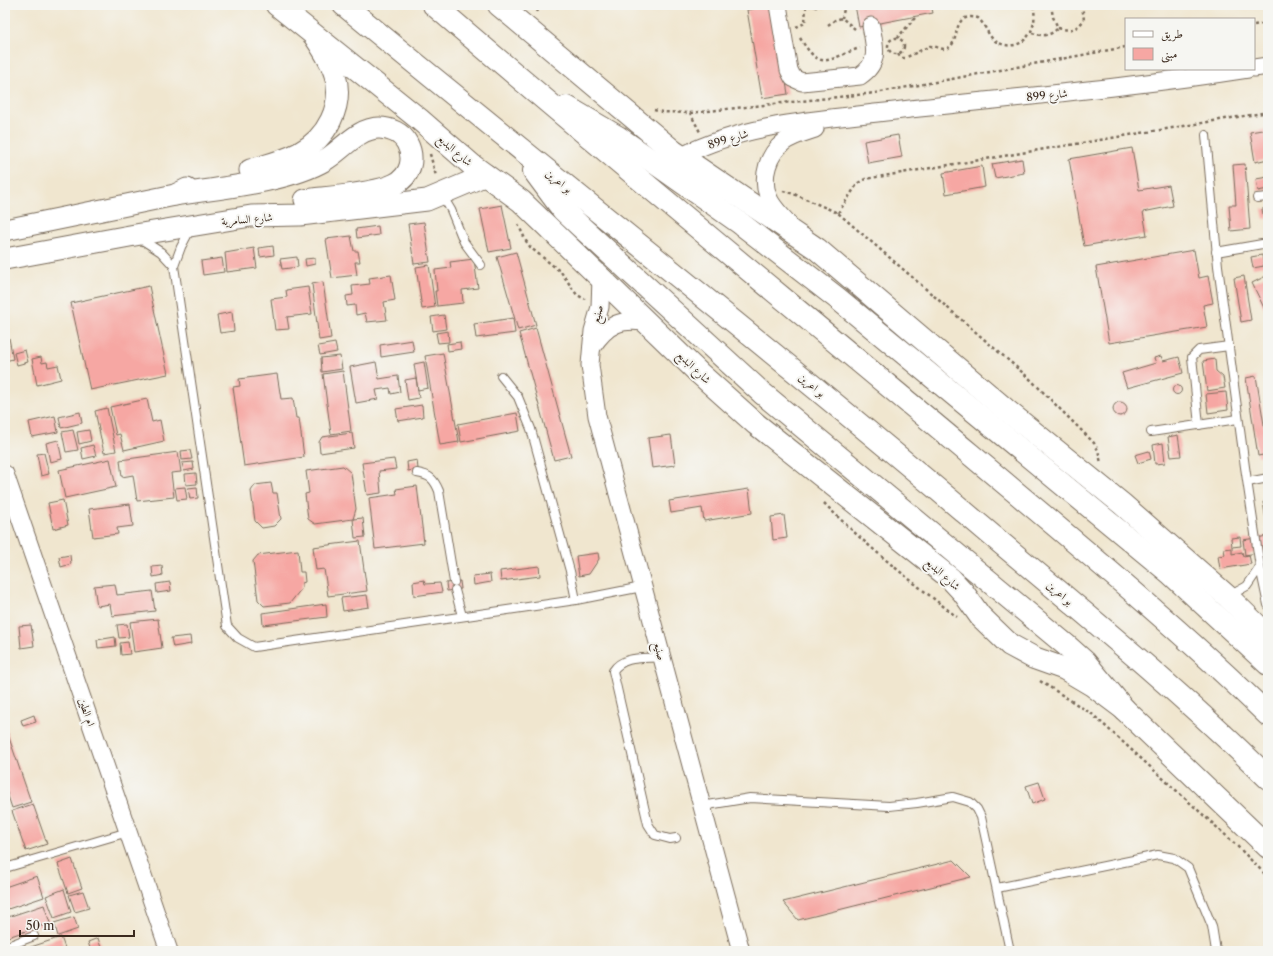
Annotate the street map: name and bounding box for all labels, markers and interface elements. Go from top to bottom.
legend [1125,18,1255,70]
text: طريق [1161,26,1183,42]
text: مبنى [1161,46,1177,63]
street label: شارع 899 [1026,86,1069,107]
street label: شارع 899 [706,126,751,155]
street label: شارع البديع [433,131,475,171]
street label: بو اعرين [542,166,575,197]
street label: شارع السامرية [221,210,273,231]
street label: صنيع [588,303,609,325]
street label: شارع البديع [672,347,714,389]
street label: بو اعرين [795,370,828,401]
street label: شارع البديع [921,555,963,595]
street label: بو اعرين [1043,578,1076,609]
street label: صنيع [648,640,669,663]
street label: ام الطين [73,696,98,729]
scale bar [20,912,134,938]
text: 50 m [26,918,55,933]

